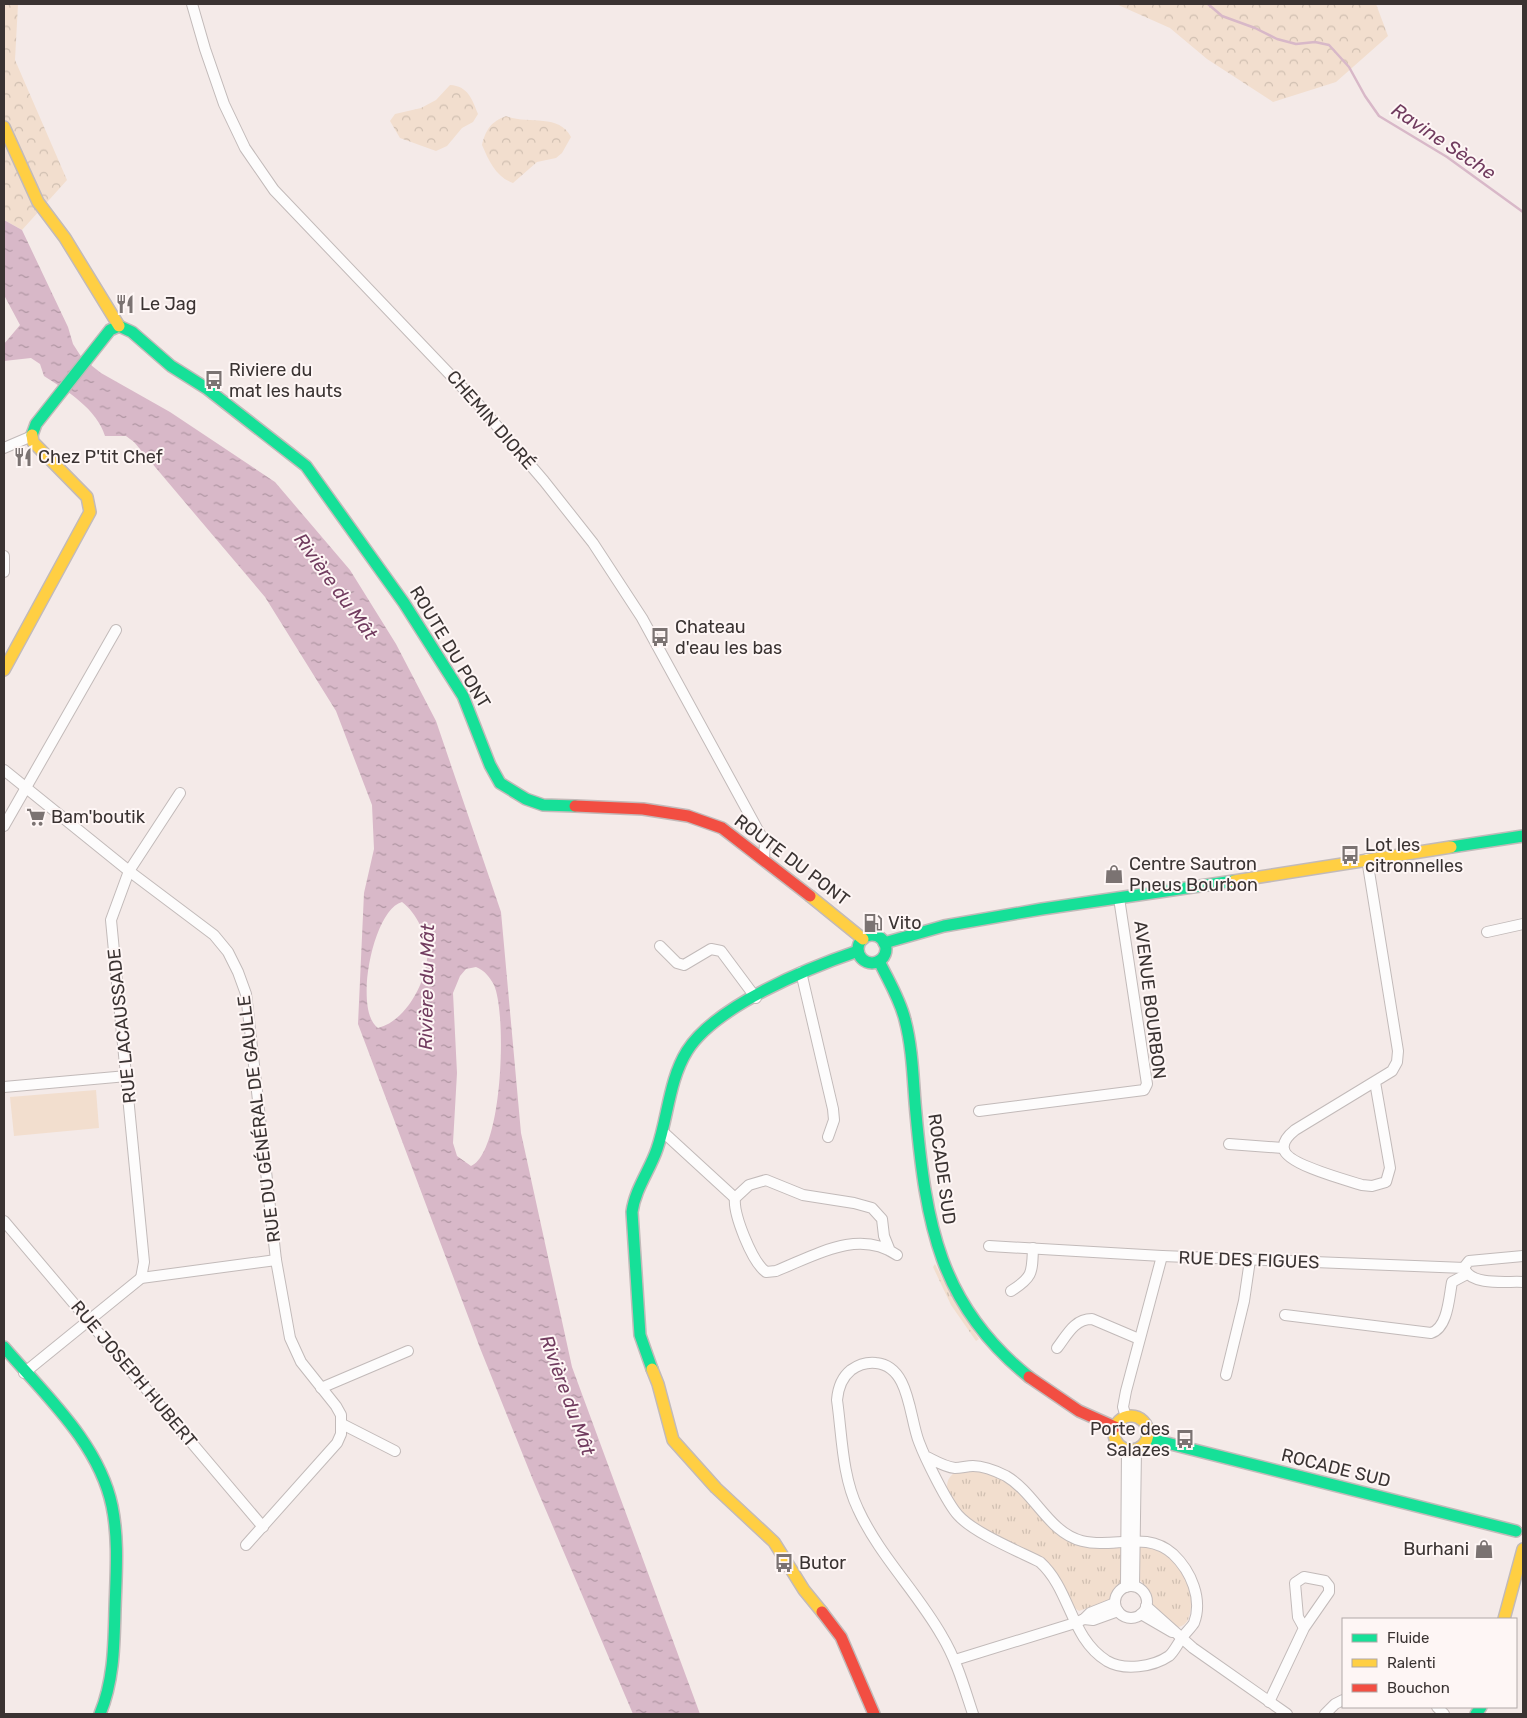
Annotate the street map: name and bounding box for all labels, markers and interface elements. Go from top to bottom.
water label: Ravine Sèche [1387,98,1500,185]
restaurant icon: Le Jag [114,293,136,315]
place label: Le Jag [140,293,196,315]
place label: Riviere du mat les hauts [229,359,342,402]
street label: CHEMIN DIORÉ [442,366,540,474]
bus stop icon: Riviere du mat les hauts [203,369,225,391]
restaurant icon: Chez P'tit Chef [12,446,34,468]
place label: Chez P'tit Chef [38,446,163,468]
water label: Rivière du Mât [289,528,382,645]
street label: ROUTE DU PONT [405,582,495,712]
place label: Chateau d'eau les bas [675,616,782,659]
bus stop icon: Chateau d'eau les bas [649,626,671,648]
supermarket icon: Bam'boutik [25,806,47,828]
place label: Bam'boutik [51,806,146,828]
street label: ROUTE DU PONT [730,810,854,910]
place label: Lot les citronnelles [1365,834,1463,877]
bus stop icon: Lot les citronnelles [1339,844,1361,866]
place label: Centre Sautron Pneus Bourbon [1129,853,1258,896]
shop icon: Centre Sautron Pneus Bourbon [1103,863,1125,885]
fuel station icon: Vito [862,912,884,934]
place label: Vito [888,912,921,934]
street label: AVENUE BOURBON [1129,919,1171,1081]
water label: Rivière du Mât [414,923,439,1050]
street label: RUE LACAUSSADE [103,947,141,1105]
street label: RUE DU GÉNÉRAL DE GAULLE [233,994,285,1244]
street label: ROCADE SUD [923,1112,961,1226]
street label: RUE DES FIGUES [1178,1247,1320,1273]
street label: RUE JOSEPH HUBERT [66,1296,202,1452]
water label: Rivière du Mât [535,1332,600,1459]
place label: Porte des Salazes [1090,1418,1170,1461]
bus stop icon: Porte des Salazes [1174,1428,1196,1450]
street label: ROCADE SUD [1279,1444,1393,1492]
place label: Burhani [1403,1538,1469,1560]
shop icon: Burhani [1473,1538,1495,1560]
bus stop icon: Butor [773,1552,795,1574]
place label: Butor [799,1552,846,1574]
legend [1342,1618,1517,1708]
text: Fluide [1387,1629,1429,1647]
text: Ralenti [1387,1654,1436,1672]
text: Bouchon [1387,1679,1450,1697]

